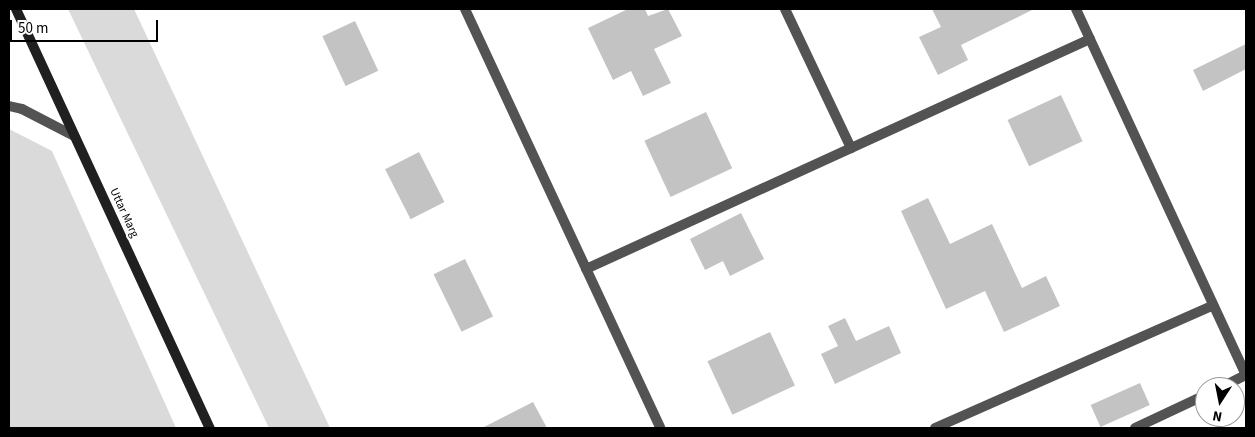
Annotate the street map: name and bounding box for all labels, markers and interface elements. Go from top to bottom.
scale bar [12,10,160,42]
text: 50 m [18,18,48,39]
street label: Uttar Marg [106,186,142,240]
north arrow [1195,377,1245,427]
text: N [1211,405,1224,426]

